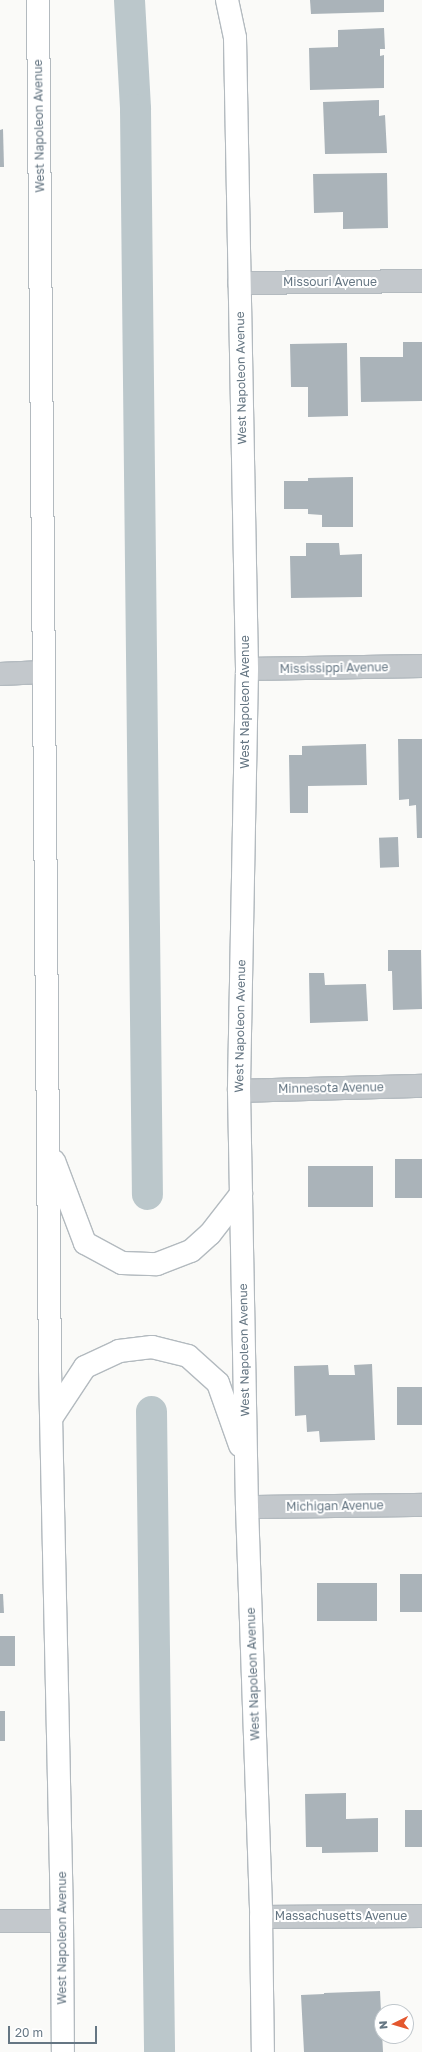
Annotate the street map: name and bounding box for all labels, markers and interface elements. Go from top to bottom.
street label: West Napoleon Avenue [31,59,47,193]
street label: Missouri Avenue [283,275,377,289]
street label: West Napoleon Avenue [233,311,249,445]
street label: West Napoleon Avenue [238,635,252,769]
street label: Mississippi Avenue [280,660,388,676]
street label: West Napoleon Avenue [232,959,248,1093]
street label: Minnesota Avenue [278,1080,384,1096]
street label: West Napoleon Avenue [236,1283,252,1417]
street label: Michigan Avenue [286,1498,384,1514]
street label: West Napoleon Avenue [243,1607,263,1741]
street label: West Napoleon Avenue [55,1871,69,2005]
street label: Massachusetts Avenue [275,1909,407,1923]
north arrow [374,2004,414,2044]
scale bar [10,2018,99,2044]
text: N [376,2020,389,2030]
text: 20 m [15,2025,43,2040]

